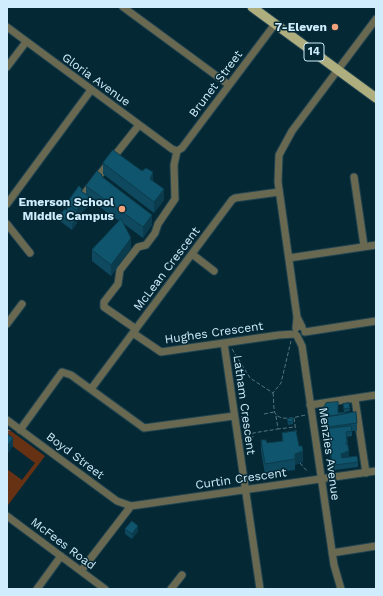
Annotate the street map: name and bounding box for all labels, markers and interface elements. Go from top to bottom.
place label: 7-Eleven [275,20,327,34]
marker: 7-Eleven [330,22,340,32]
road number: 14 [304,43,324,61]
street label: Brunet Street [186,48,246,120]
street label: Gloria Avenue [59,50,133,110]
place label: Emerson School Middle Campus [18,195,114,223]
marker: Emerson School Middle Campus [117,204,127,214]
street label: McLean Crescent [131,224,203,314]
street label: Hughes Crescent [164,319,264,347]
street label: Latham Crescent [230,354,258,456]
street label: Menzies Avenue [315,407,343,501]
street label: Boyd Street [43,430,107,482]
street label: Curtin Crescent [194,465,288,493]
street label: McFees Road [28,515,98,573]

